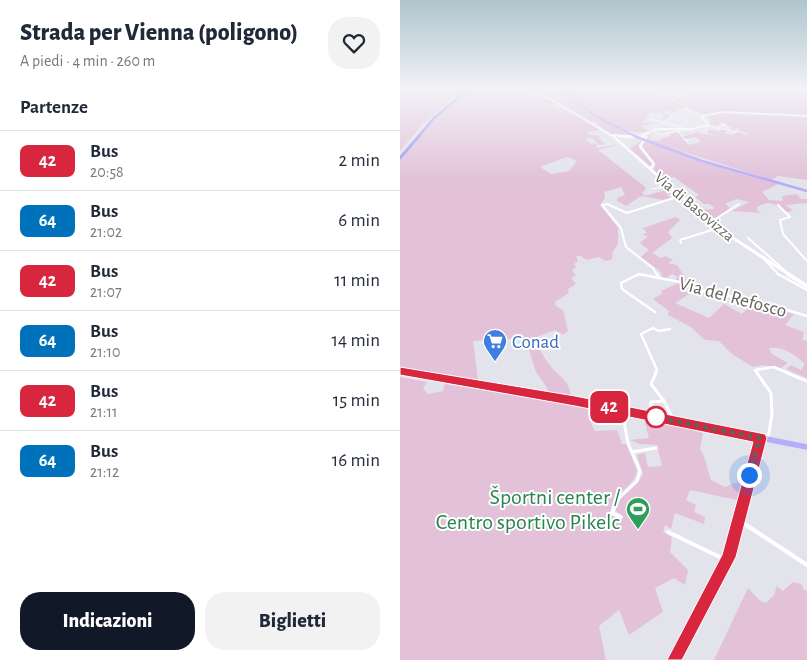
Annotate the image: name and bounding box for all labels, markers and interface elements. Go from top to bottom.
button: heart [328,17,380,69]
text: Strada per Vienna (poligono) [20,21,298,45]
text: A piedi · 4 min · 260 m [20,53,155,69]
text: Partenze [20,98,88,117]
text: Bus [90,142,118,161]
text: 2 min [339,151,380,170]
text: 42 [39,152,56,170]
text: 20:58 [90,164,124,180]
street label: Via di Basovizza [651,169,737,245]
text: Bus [90,202,118,221]
text: 6 min [338,211,380,230]
text: 64 [39,212,56,230]
text: 21:02 [90,224,122,240]
text: Bus [90,262,118,281]
text: 11 min [334,271,380,290]
text: 42 [39,272,56,290]
street label: Via del Refosco [677,274,789,321]
text: 21:07 [90,284,122,300]
text: Bus [90,322,118,341]
supermarket icon: Conad [482,328,508,362]
text: 14 min [332,331,380,350]
text: 64 [39,332,56,350]
place label: Conad [512,333,559,352]
text: 21:10 [90,344,120,360]
text: Bus [90,382,118,401]
text: 15 min [333,391,380,410]
line badge: 42 [586,391,632,423]
text: 42 [39,392,56,410]
text: 42 [600,398,618,416]
text: 21:11 [90,404,117,420]
unlabelled marker [645,406,667,428]
text: Bus [90,442,118,461]
text: 16 min [332,451,380,470]
text: 64 [39,452,56,470]
your location [737,463,762,488]
text: 21:12 [90,464,119,480]
place label: Športni center / Centro sportivo Pikelc [436,485,621,533]
sports icon: Športni center / Centro sportivo Pikelc [625,496,651,530]
button: Indicazioni [20,592,195,650]
button: Biglietti [205,592,380,650]

